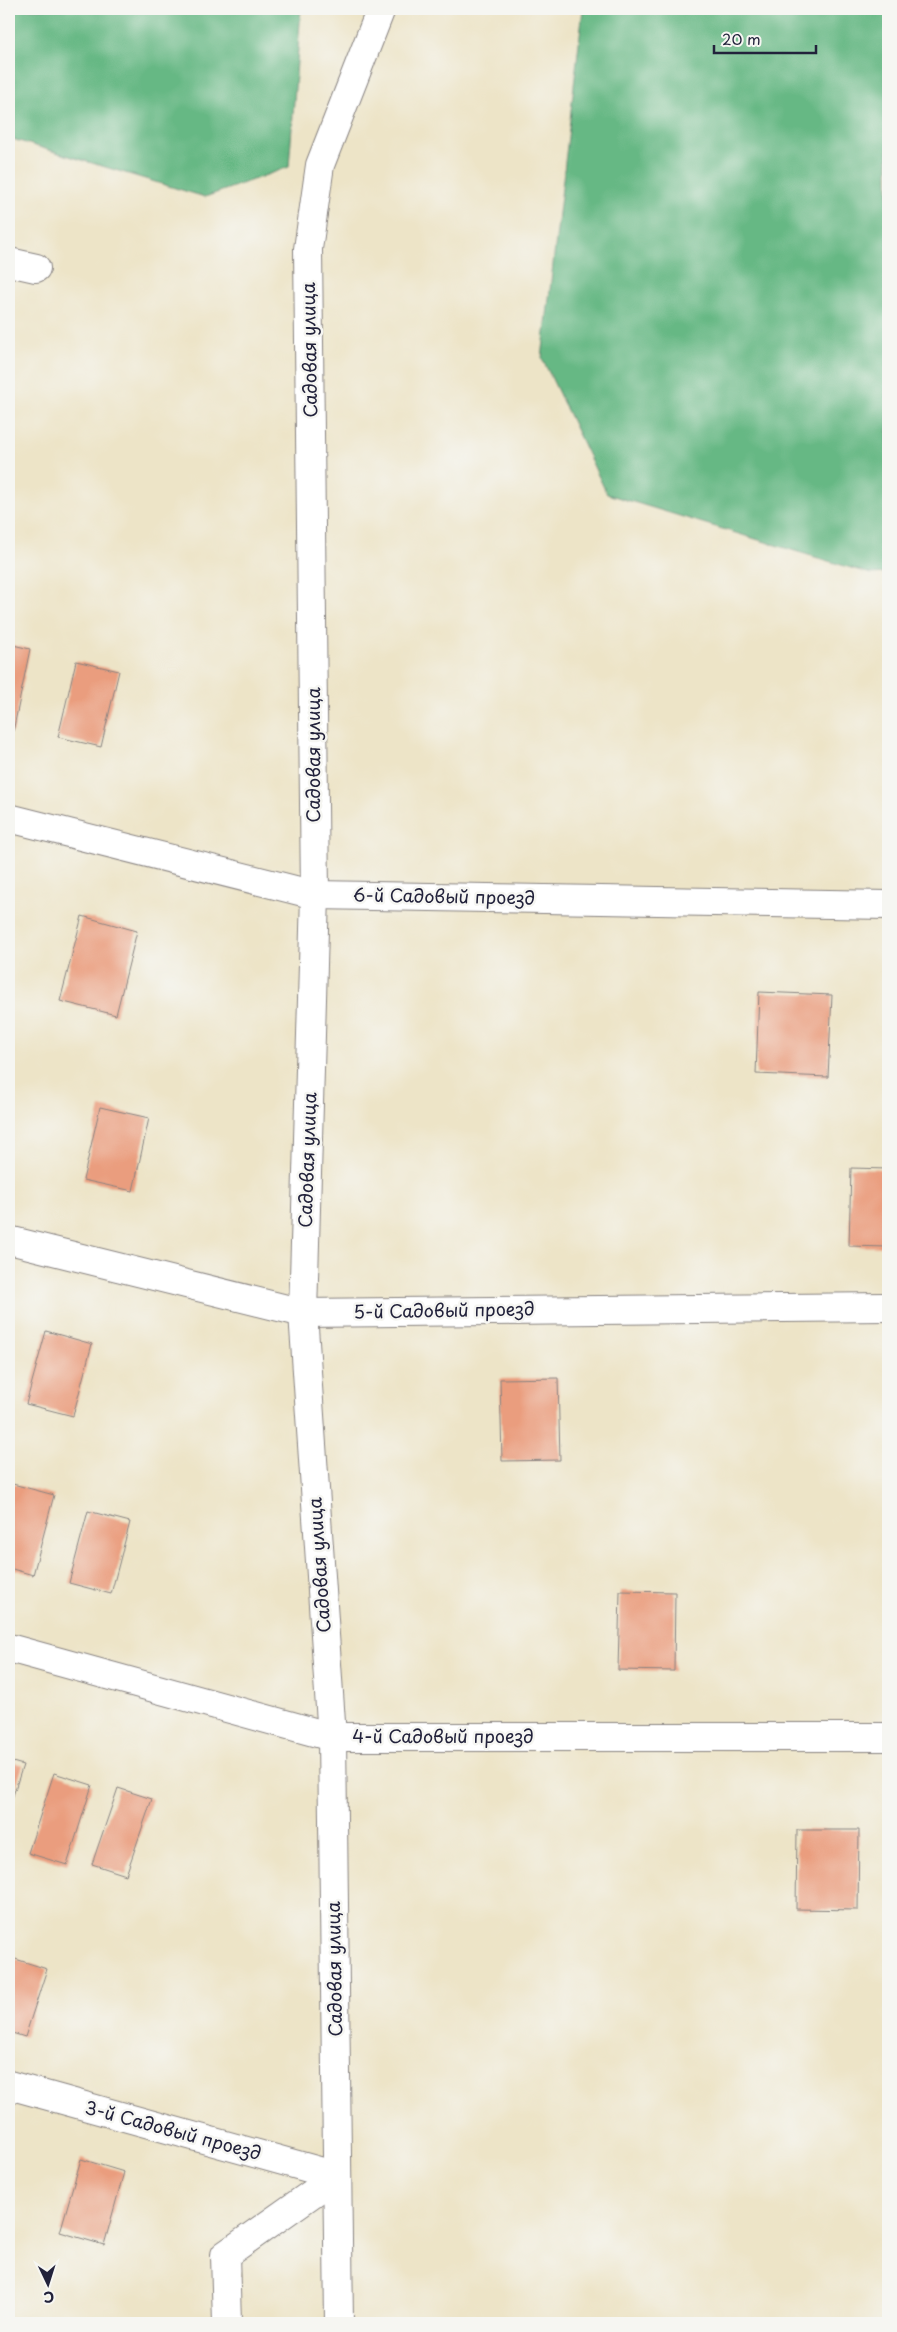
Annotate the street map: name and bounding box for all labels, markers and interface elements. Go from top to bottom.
scale bar [714,22,817,54]
text: 20 m [722,27,761,50]
street label: Садовая улица [294,281,323,418]
street label: Садовая улица [299,687,326,823]
street label: 6-й Садовый проезд [353,880,535,911]
street label: Садовая улица [291,1091,322,1228]
street label: 5-й Садовый проезд [353,1294,535,1325]
street label: Садовая улица [300,1496,337,1634]
street label: 4-й Садовый проезд [352,1722,534,1749]
street label: Садовая улица [319,1900,348,2037]
street label: 3-й Садовый проезд [82,2093,265,2166]
north arrow [22,2260,72,2310]
text: С [43,2287,55,2308]

